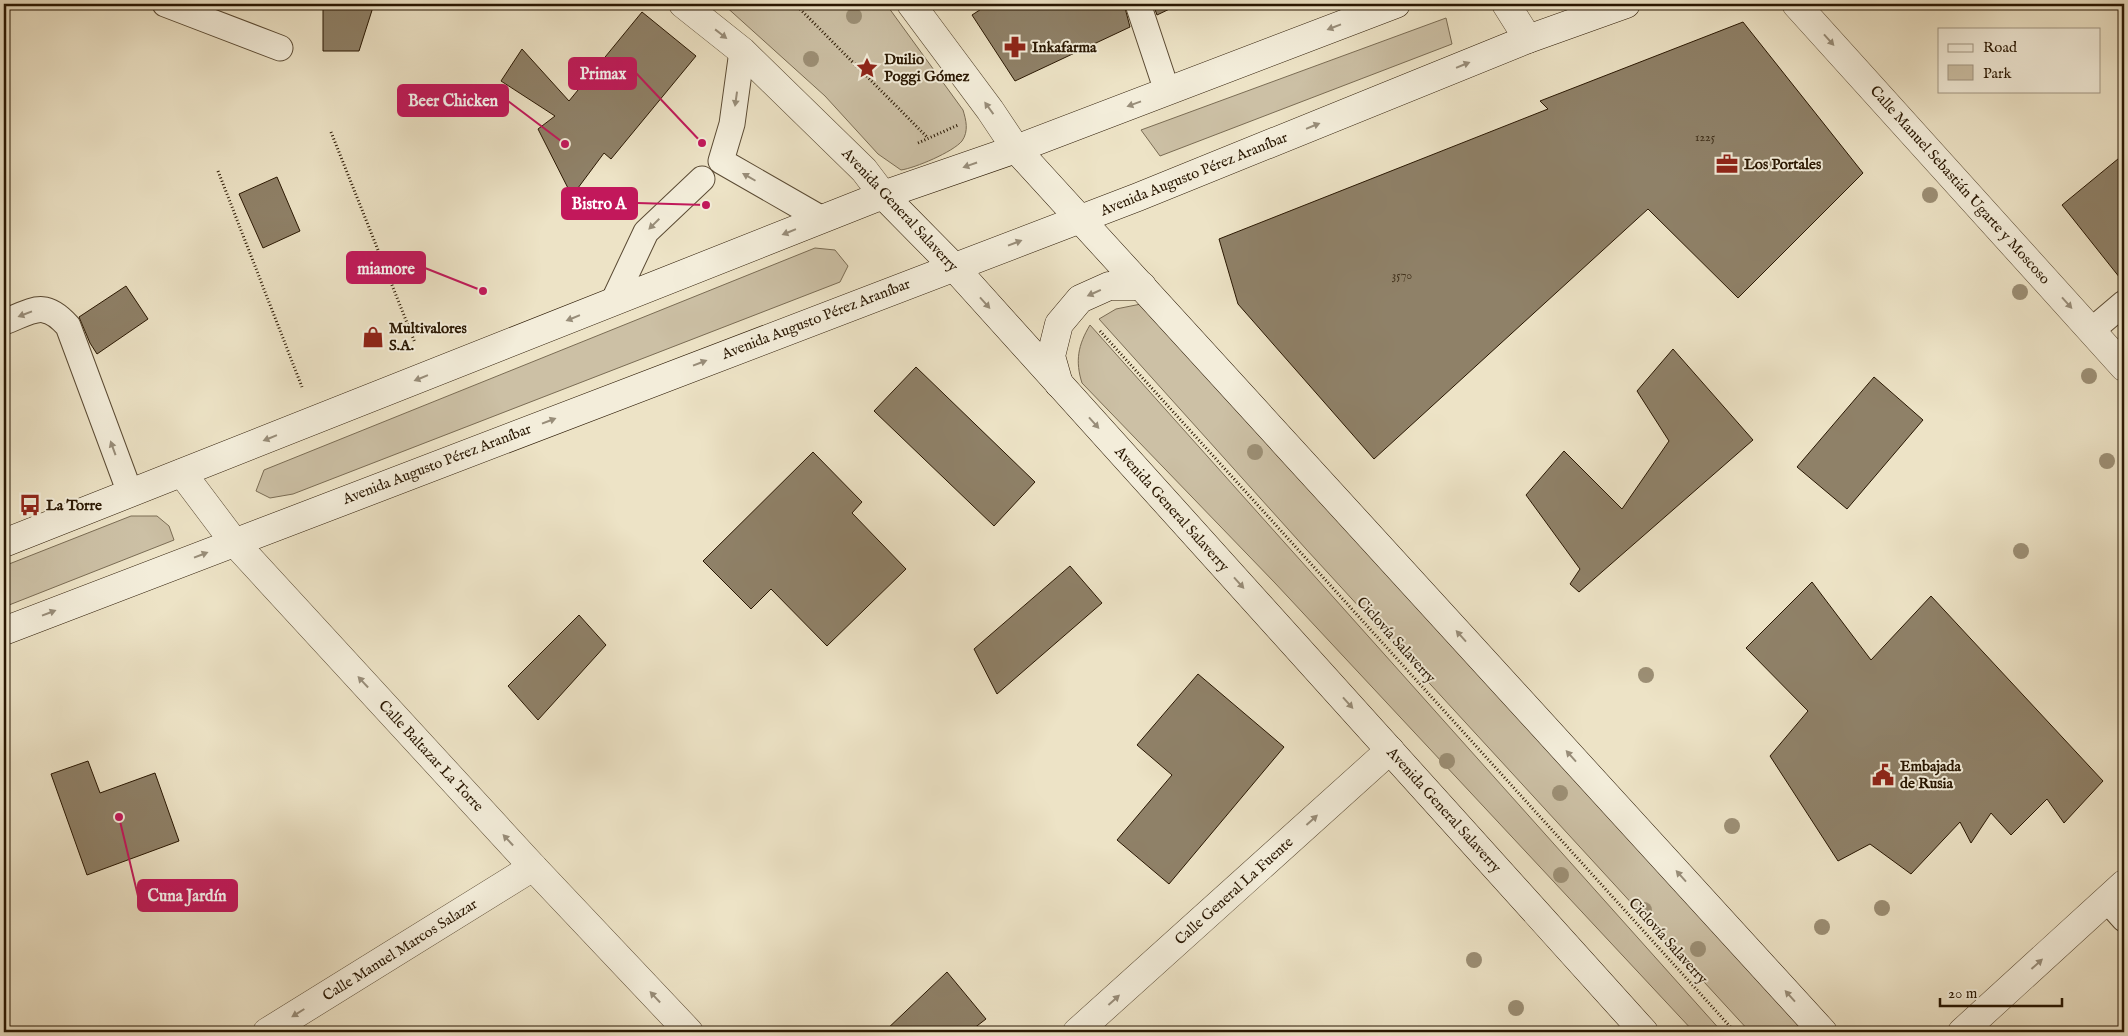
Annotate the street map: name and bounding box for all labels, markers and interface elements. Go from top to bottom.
one-way arrow [1327,24,1342,32]
legend [1938,28,2100,92]
one-way arrow [714,29,728,39]
one-way arrow [1823,33,1835,45]
pharmacy icon: Inkafarma [1002,34,1028,60]
place label: Inkafarma [1032,38,1097,57]
text: Road [1983,38,2018,57]
place label: Duilio Poggi Gómez [884,50,969,86]
place icon: Duilio Poggi Gómez [854,55,880,81]
callout: Primax [569,58,636,89]
one-way arrow [1456,61,1471,69]
text: Park [1983,64,2013,83]
text: Primax [580,65,626,85]
street label: Calle Manuel Sebastián Ugarte y Moscoso [1866,82,2054,288]
callout: Beer Chicken [398,85,508,116]
one-way arrow [732,91,740,107]
text: Beer Chicken [408,92,498,112]
one-way arrow [1126,101,1141,108]
one-way arrow [984,102,994,115]
one-way arrow [1306,122,1321,130]
street label: Avenida Augusto Pérez Araníbar [1097,127,1291,221]
house number: 1225 [1695,130,1716,145]
street label: Avenida General Salaverry [837,143,963,276]
office icon: Los Portales [1714,151,1740,177]
place label: Los Portales [1744,155,1822,174]
one-way arrow [962,161,977,169]
one-way arrow [742,173,756,182]
callout: Bistro A [562,188,637,219]
text: Bistro A [572,195,628,215]
one-way arrow [648,218,660,230]
one-way arrow [781,229,796,236]
one-way arrow [1008,239,1023,247]
callout: miamore [347,252,425,283]
text: miamore [357,260,415,280]
house number: 3570 [1392,268,1412,283]
street label: Avenida Augusto Pérez Araníbar [718,274,913,364]
one-way arrow [1087,289,1101,297]
one-way arrow [979,296,991,308]
one-way arrow [2061,297,2073,309]
one-way arrow [17,310,32,318]
one-way arrow [565,315,580,322]
place label: Multivalores S.A. [389,319,467,355]
shop icon: Multivalores S.A. [360,324,386,350]
one-way arrow [693,359,708,366]
one-way arrow [414,375,429,382]
one-way arrow [542,417,557,425]
one-way arrow [1089,417,1100,430]
street label: Avenida Augusto Pérez Araníbar [339,419,534,509]
one-way arrow [263,434,277,442]
one-way arrow [109,440,116,455]
street label: Avenida General Salaverry [1110,442,1234,576]
bus stop icon: La Torre [17,492,43,518]
place label: La Torre [46,496,102,515]
one-way arrow [194,551,209,559]
one-way arrow [1233,576,1244,589]
street label: Ciclovía Salaverry [1352,593,1440,688]
one-way arrow [42,609,57,617]
one-way arrow [1456,630,1467,643]
one-way arrow [357,676,369,688]
street label: Calle Baltazar La Torre [374,696,488,816]
one-way arrow [1342,697,1353,710]
street label: Avenida General Salaverry [1382,743,1506,877]
one-way arrow [1565,751,1577,763]
place label: Embajada de Rusia [1900,757,1961,793]
public building icon: Embajada de Rusia [1870,762,1896,788]
one-way arrow [1305,814,1317,826]
street label: Calle General La Fuente [1171,833,1297,949]
one-way arrow [502,835,514,847]
one-way arrow [1675,871,1687,883]
callout: Cuna Jardín [138,880,237,911]
text: Cuna Jardín [148,887,227,907]
street label: Calle Manuel Marcos Salazar [319,894,481,1005]
street label: Ciclovía Salaverry [1624,894,1712,989]
one-way arrow [2030,958,2042,970]
scale bar [1940,976,2063,1008]
text: 20 m [1948,984,1978,1003]
one-way arrow [649,991,661,1003]
one-way arrow [1784,991,1796,1003]
one-way arrow [1107,994,1120,1005]
one-way arrow [292,1008,305,1018]

